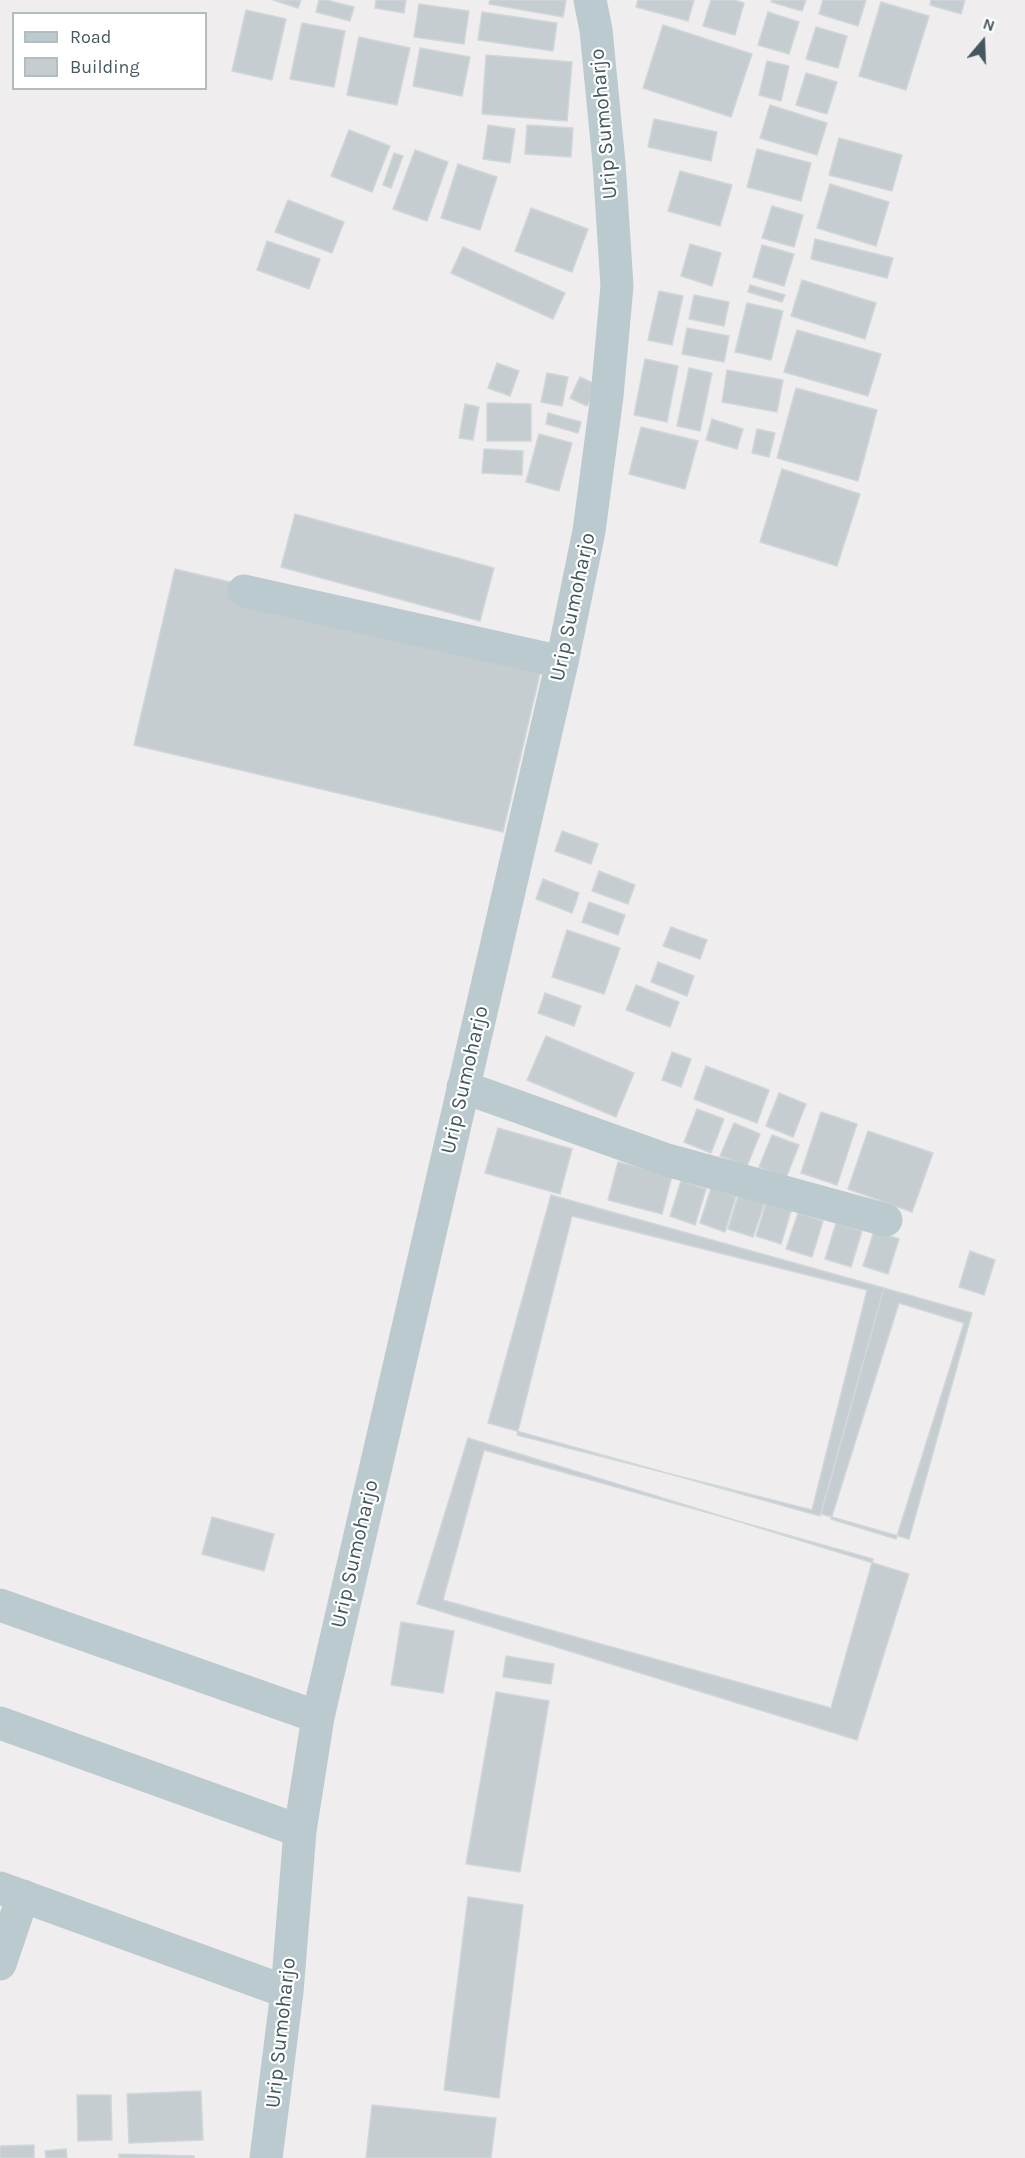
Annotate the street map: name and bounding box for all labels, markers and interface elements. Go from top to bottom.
legend [12,12,207,90]
north arrow [953,12,1013,72]
text: N [980,14,998,35]
text: Road [70,26,111,48]
street label: Urip Sumoharjo [585,48,623,200]
text: Building [70,56,140,78]
street label: Urip Sumoharjo [545,530,601,684]
street label: Urip Sumoharjo [436,1003,494,1157]
street label: Urip Sumoharjo [326,1477,384,1631]
street label: Urip Sumoharjo [261,1956,301,2110]

